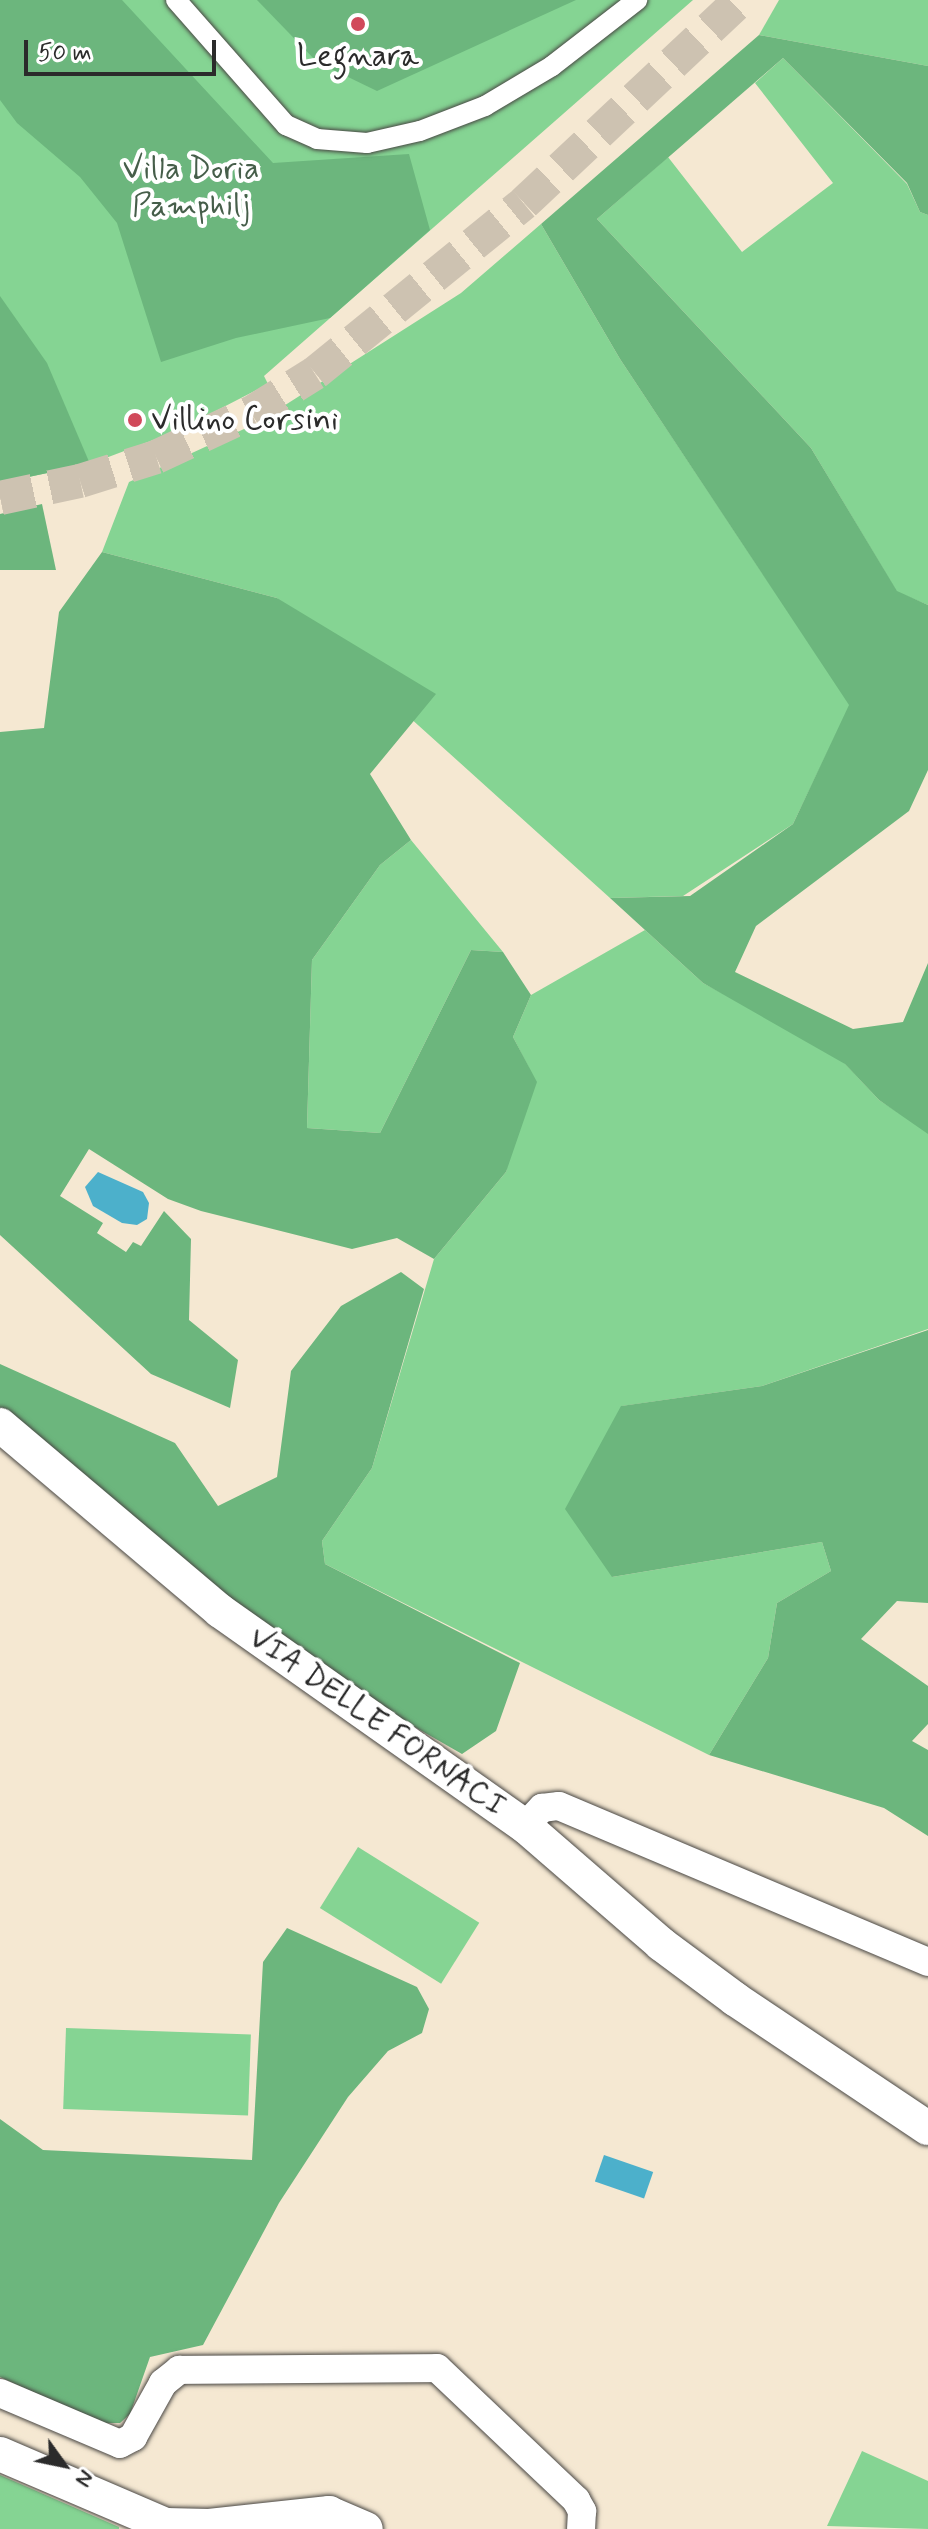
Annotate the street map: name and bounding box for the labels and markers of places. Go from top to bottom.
marker: Legnara [349,15,367,33]
place label: Legnara [297,37,419,75]
place label: Villino Corsini [151,401,337,439]
marker: Villino Corsini [126,411,144,429]

